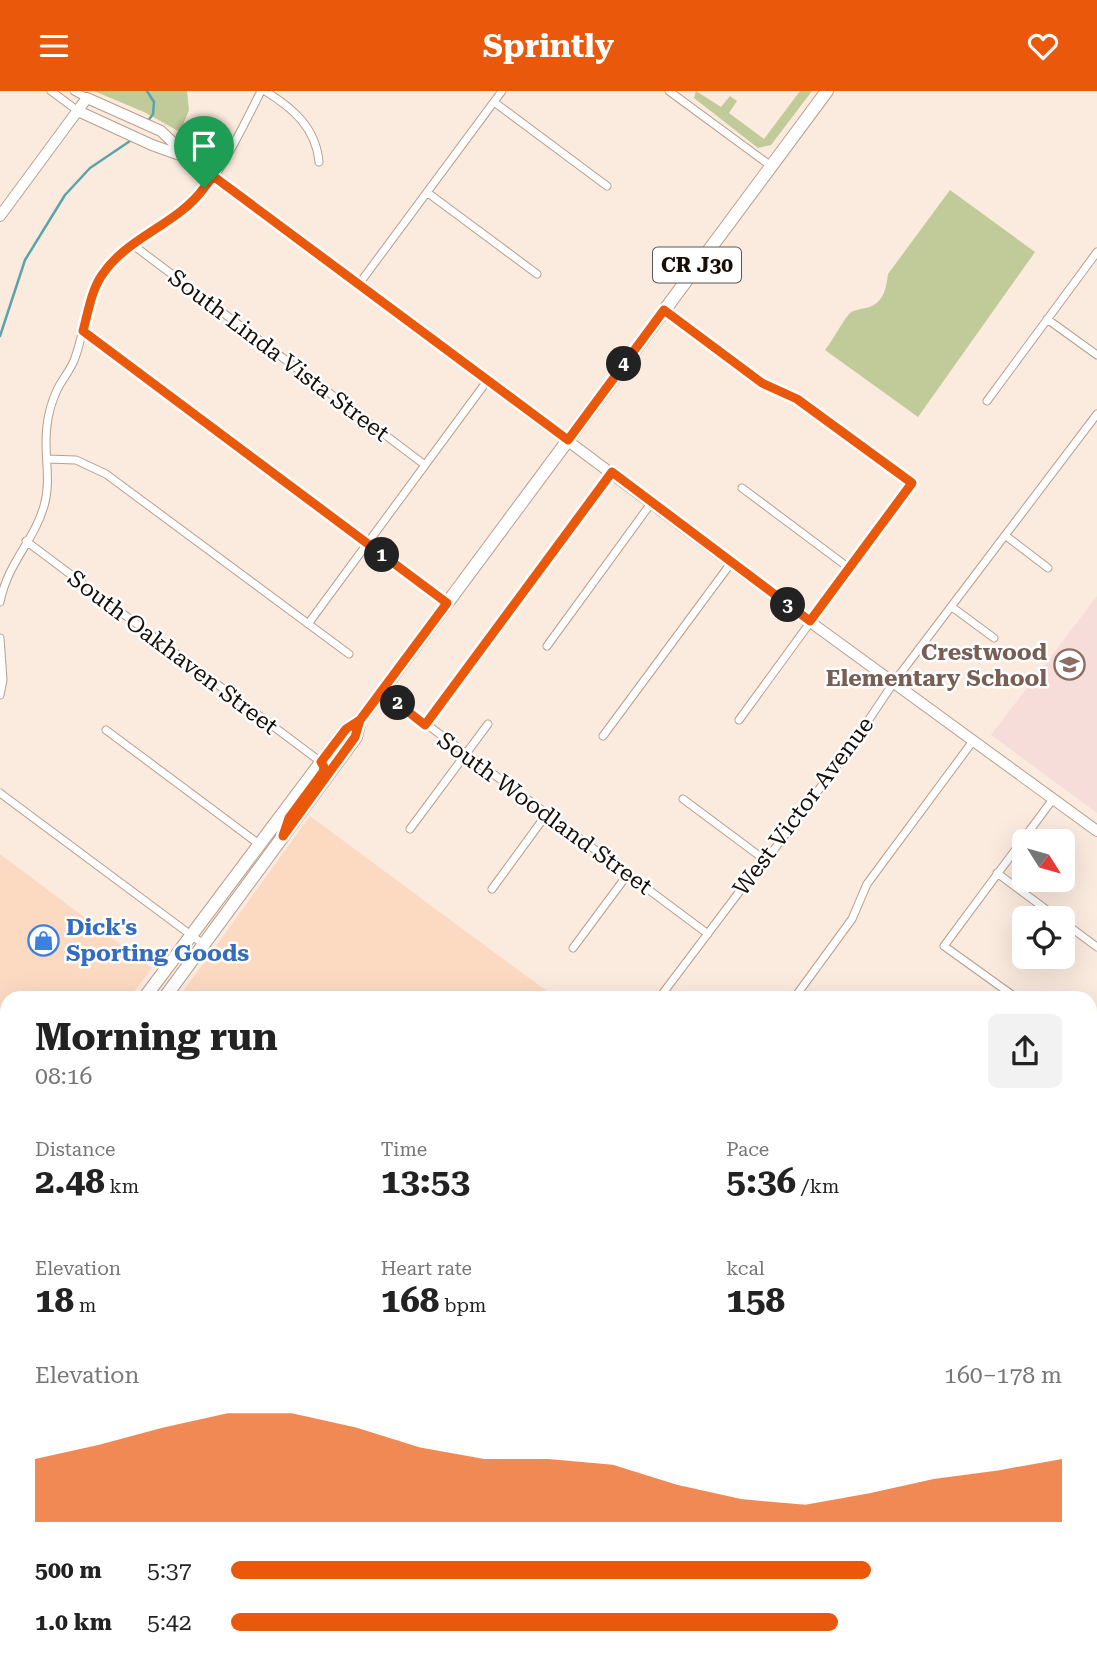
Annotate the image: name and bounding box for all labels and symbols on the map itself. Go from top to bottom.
pin [174,116,234,188]
road number: CR J30 [653,247,741,283]
street label: South Linda Vista Street [163,264,395,447]
pin: 4 [606,347,642,381]
pin: 1 [364,538,400,573]
street label: South Oakhaven Street [62,565,283,740]
pin: 3 [770,587,806,623]
place label: Crestwood Elementary School [826,639,1047,692]
school or university icon: Crestwood Elementary School [1053,648,1087,682]
pin: 2 [380,685,416,721]
street label: West Victor Avenue [727,712,879,901]
street label: South Woodland Street [432,726,658,901]
north arrow [1012,829,1074,893]
place label: Dick's Sporting Goods [66,914,249,967]
shop icon: Dick's Sporting Goods [26,923,60,957]

